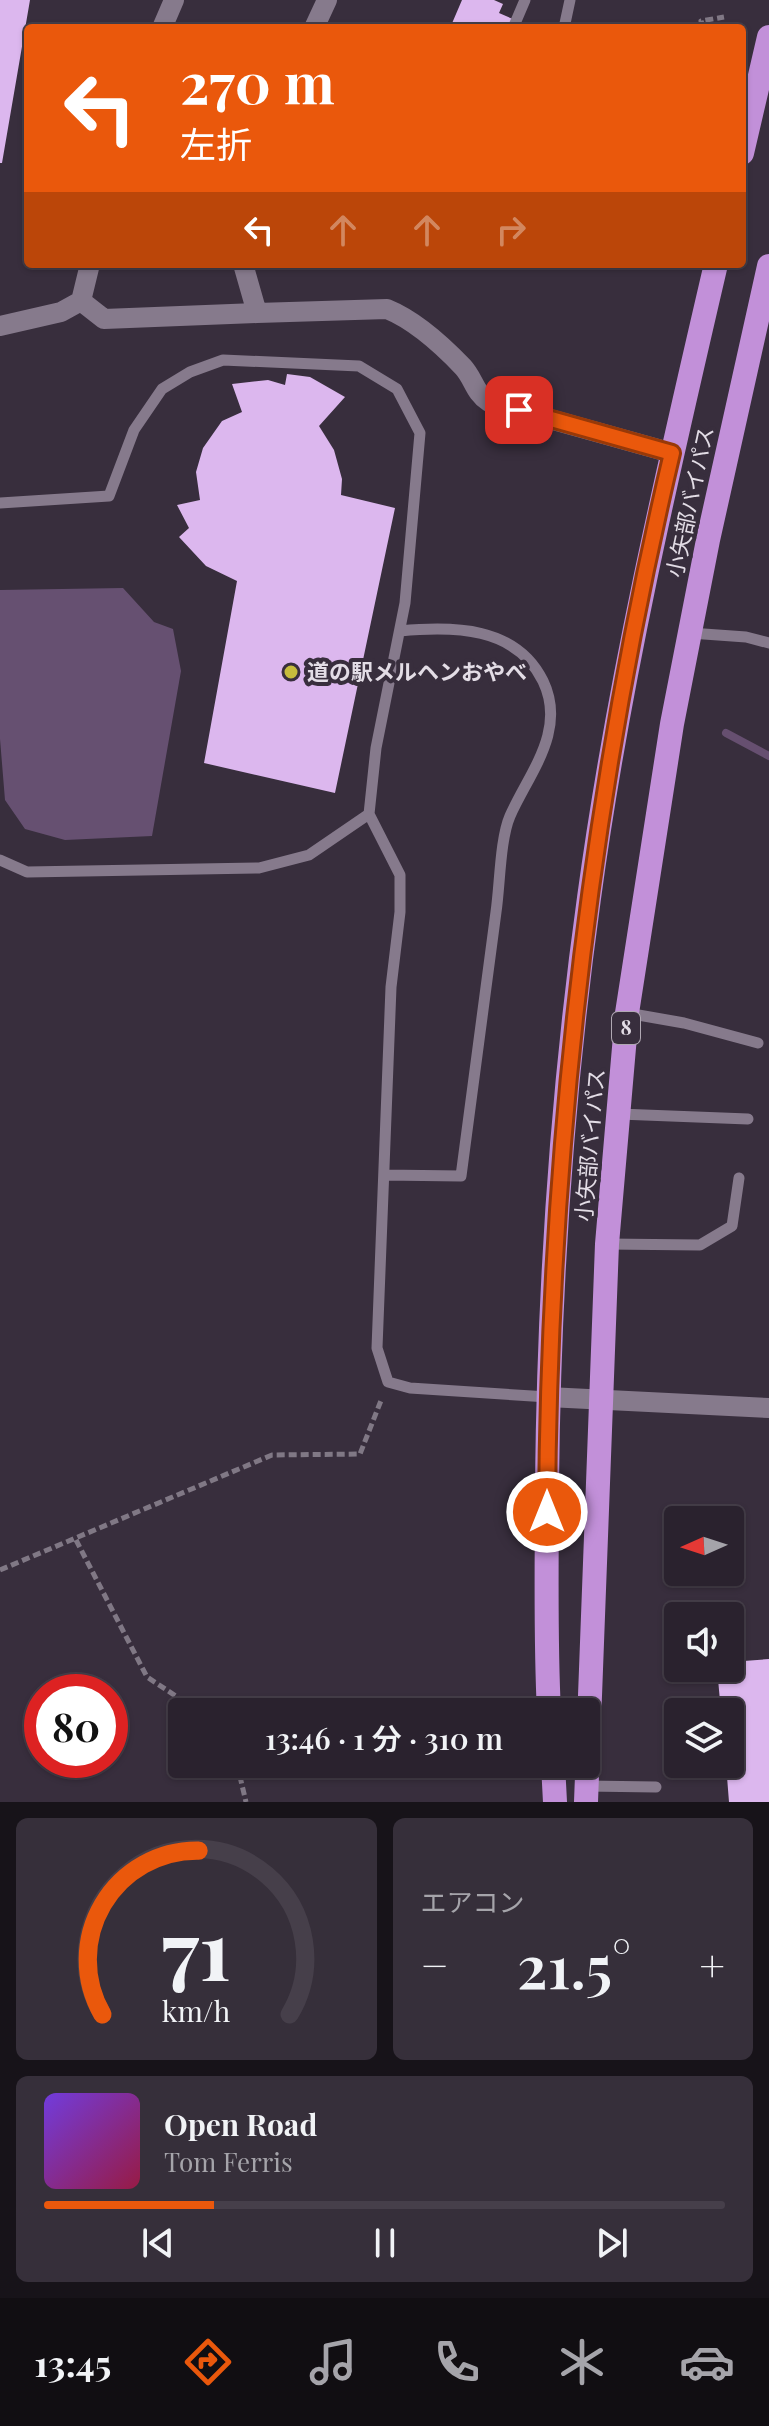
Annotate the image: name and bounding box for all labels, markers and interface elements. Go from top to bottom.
text: 270 m [180,44,335,119]
icon: left [48,56,152,160]
text: 左折 [180,119,252,167]
icon: left [237,208,281,252]
icon: ahead [321,208,365,252]
icon: ahead [405,208,449,252]
icon: right [489,208,533,252]
pin [485,376,553,444]
icon: arrive [497,388,541,432]
street label: 小矢部バイパス [658,424,720,580]
place label: 道の駅メルヘンおやべ [307,656,527,686]
marker: 道の駅メルヘンおやべ [282,663,300,681]
road number: 8 [612,1012,640,1044]
street label: 小矢部バイパス [567,1067,611,1223]
position arrow [505,1470,589,1554]
north arrow [664,1506,744,1586]
map controls [664,1506,744,1778]
button: sound [664,1602,744,1682]
speed limit sign: 80 [24,1674,128,1778]
button: layers [664,1698,744,1778]
text: 13:46 · 1 分 · 310 m [265,1718,503,1758]
text: エアコン [421,1884,525,1919]
text: 71 [161,1891,231,2002]
text: 21.5° [517,1924,631,2004]
text: − [421,1934,449,1993]
text: + [699,1934,725,1993]
text: km/h [162,1991,231,2029]
text: Open Road [164,2104,317,2144]
text: Tom Ferris [164,2144,293,2179]
icon: previous [136,2221,180,2265]
icon: pause [363,2221,407,2265]
icon: next [590,2221,634,2265]
icon: directions [180,2334,236,2390]
icon: music [305,2334,361,2390]
icon: phone [429,2334,485,2390]
icon: climate [554,2334,610,2390]
icon: car [679,2334,735,2390]
text: 13:45 [34,2338,111,2386]

